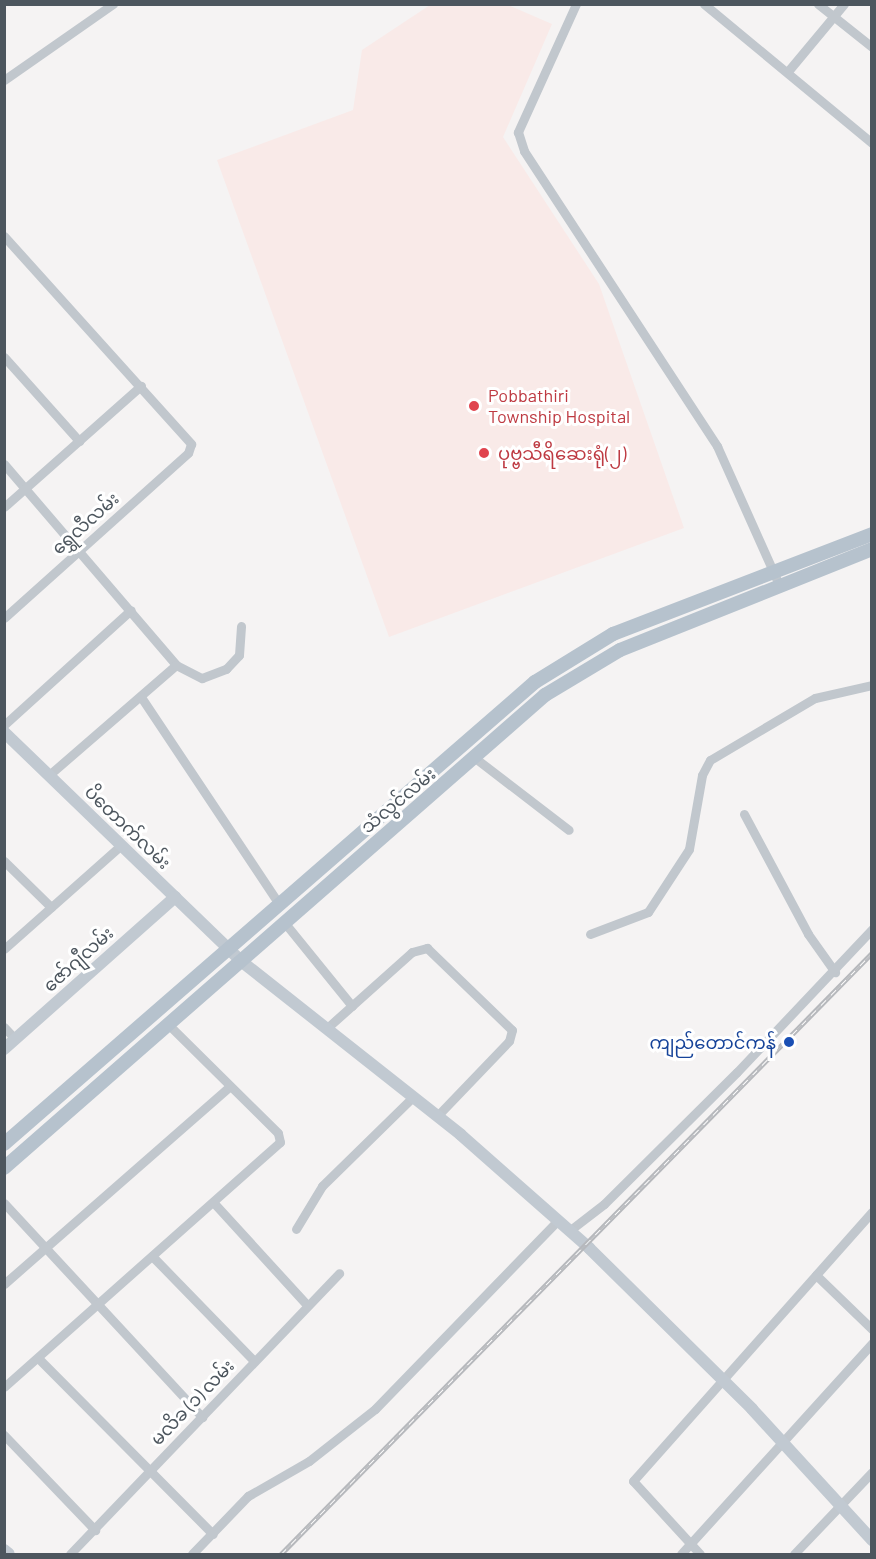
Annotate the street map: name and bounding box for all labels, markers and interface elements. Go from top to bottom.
place label: Pobbathiri Township Hospital [488,385,630,428]
marker: Pobbathiri Township Hospital [465,397,483,415]
place label: ပုဗ္ဗသီရိဆေးရုံ(၂) [498,442,626,464]
marker: ပုဗ္ဗသီရိဆေးရုံ(၂) [475,444,493,462]
street label: ရွှေလီလမ်း [47,487,123,559]
street label: သံလွင်လမ်း [356,763,440,837]
street label: ပိတောက်လမ်း [81,781,175,873]
street label: ဇော်ဂျီလမ်း [38,922,118,996]
place label: ကျည်တောင်ကန် [649,1031,776,1053]
marker: ကျည်တောင်ကန် [780,1033,798,1051]
street label: မလိခ (၁) လမ်း [146,1355,238,1449]

